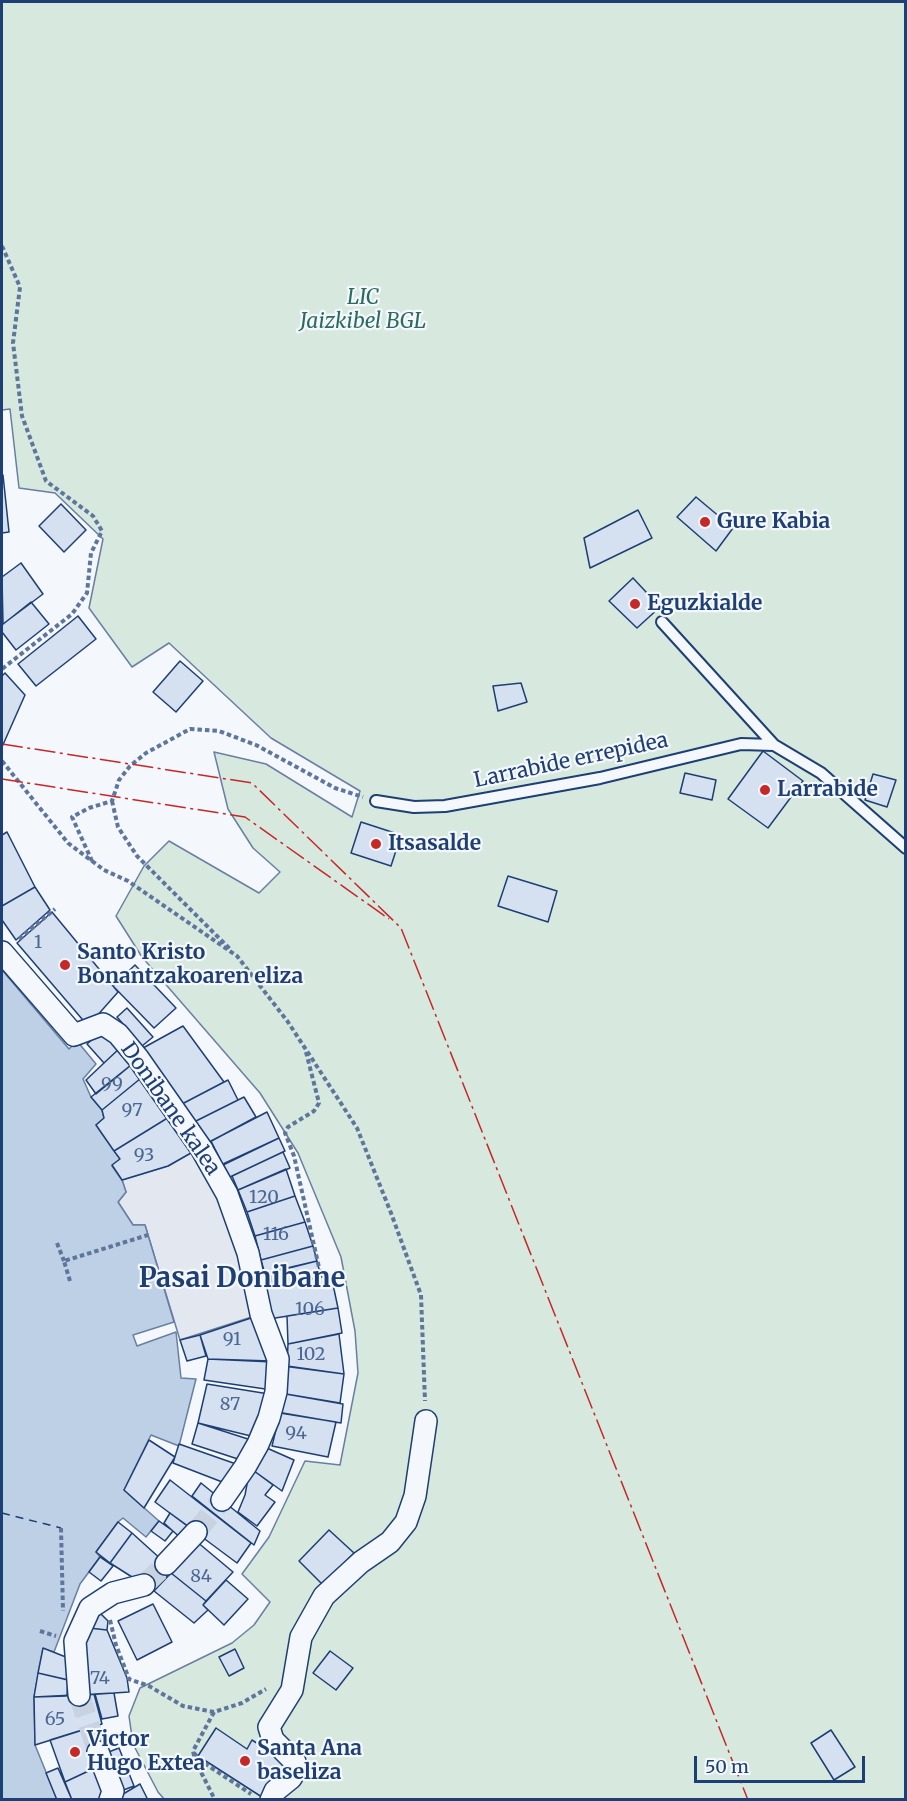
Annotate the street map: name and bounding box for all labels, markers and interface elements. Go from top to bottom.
park label: LIC Jaizkibel BGL [300,285,426,335]
place label: Gure Kabia [717,509,830,535]
marker: Gure Kabia [698,515,712,529]
place label: Eguzkialde [647,591,762,617]
marker: Eguzkialde [628,597,642,611]
street label: Larrabide errepidea [472,728,670,794]
place label: Larrabide [777,777,878,803]
marker: Larrabide [758,783,772,797]
place label: Itsasalde [388,831,481,857]
marker: Itsasalde [369,837,383,851]
house number: 1 [34,932,42,954]
place label: Santo Kristo Bonantzakoaren eliza [77,940,303,990]
marker: Santo Kristo Bonantzakoaren eliza [58,958,72,972]
street label: Donibane kalea [115,1038,225,1180]
house number: 99 [101,1074,123,1096]
house number: 97 [122,1100,142,1122]
house number: 93 [134,1145,154,1167]
house number: 120 [249,1187,279,1209]
house number: 116 [263,1224,289,1246]
district label: Pasai Donibane [139,1263,345,1295]
house number: 106 [295,1299,325,1321]
house number: 91 [223,1329,241,1351]
house number: 102 [296,1344,326,1366]
house number: 87 [220,1394,240,1416]
house number: 94 [285,1423,307,1445]
house number: 84 [190,1566,212,1588]
house number: 74 [90,1668,110,1690]
house number: 65 [45,1709,65,1731]
place label: Victor Hugo Extea [87,1727,205,1777]
place label: Santa Ana baseliza [257,1736,362,1786]
scale bar [697,1744,868,1782]
marker: Victor Hugo Extea [68,1745,82,1759]
marker: Santa Ana baseliza [238,1754,252,1768]
text: 50 m [705,1755,749,1778]

